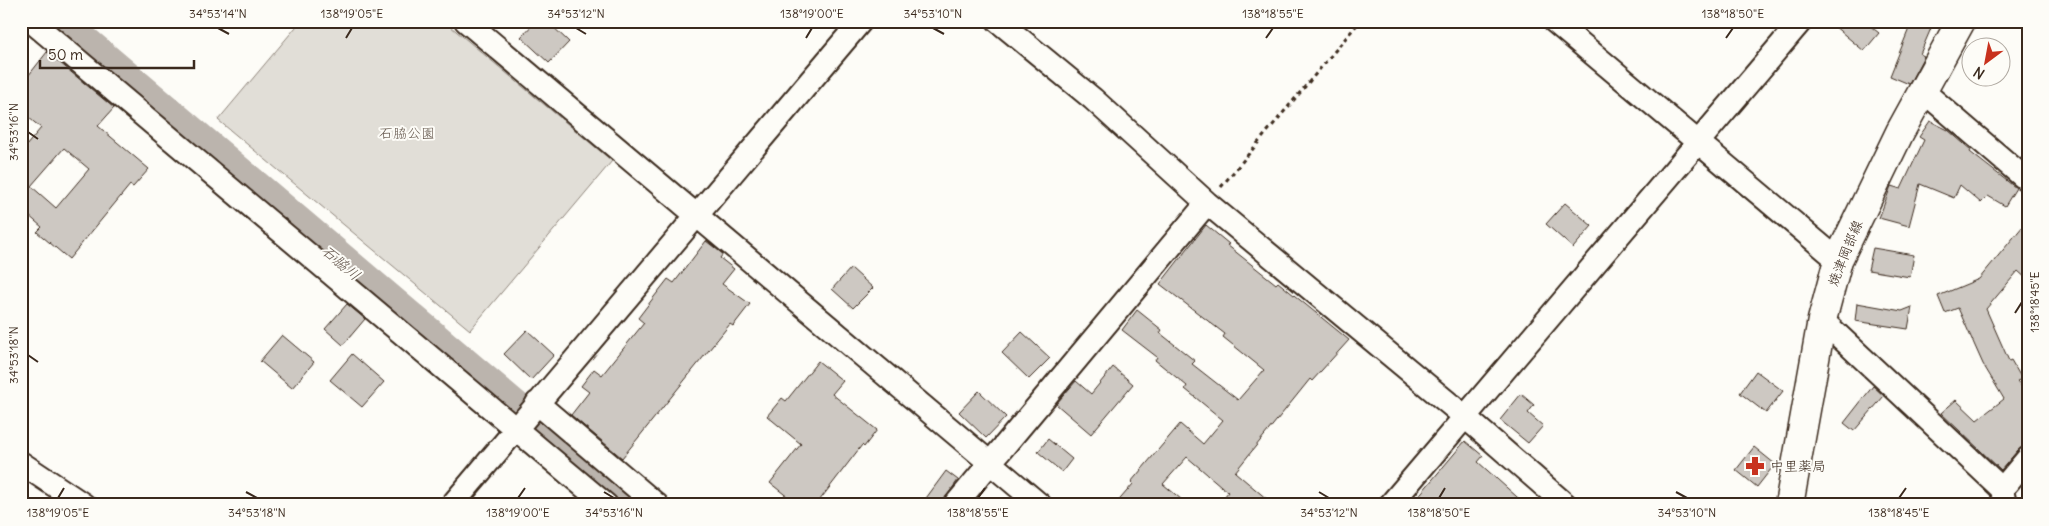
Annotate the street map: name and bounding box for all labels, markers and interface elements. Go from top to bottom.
text: 34°53'14"N [189,6,247,21]
text: 138°19'05"E [321,6,383,21]
text: 34°53'12"N [547,6,605,21]
text: 138°19'00"E [780,6,844,21]
text: 34°53'10"N [904,6,962,21]
text: 138°18'55"E [1242,6,1304,21]
text: 138°18'50"E [1702,6,1764,21]
scale bar [40,38,194,70]
north arrow [1962,38,2012,88]
text: 50 m [48,45,83,64]
text: N [1970,63,1988,83]
text: 34°53'16"N [6,103,21,161]
park label: 石脇公園 [379,124,435,142]
street label: 焼津岡部線 [1824,217,1866,289]
water label: 石脇川 [318,241,365,284]
text: 138°18'45"E [2027,271,2042,333]
text: 34°53'18"N [6,326,21,384]
pharmacy icon: 中里薬局 [1744,455,1766,477]
place label: 中里薬局 [1770,457,1826,475]
text: 138°19'05"E [27,505,89,520]
text: 34°53'18"N [228,505,286,520]
text: 138°19'00"E [486,505,550,520]
text: 34°53'16"N [585,505,643,520]
text: 138°18'55"E [947,505,1009,520]
text: 34°53'12"N [1300,505,1358,520]
text: 138°18'50"E [1408,505,1470,520]
text: 34°53'10"N [1658,505,1716,520]
text: 138°18'45"E [1868,505,1930,520]

